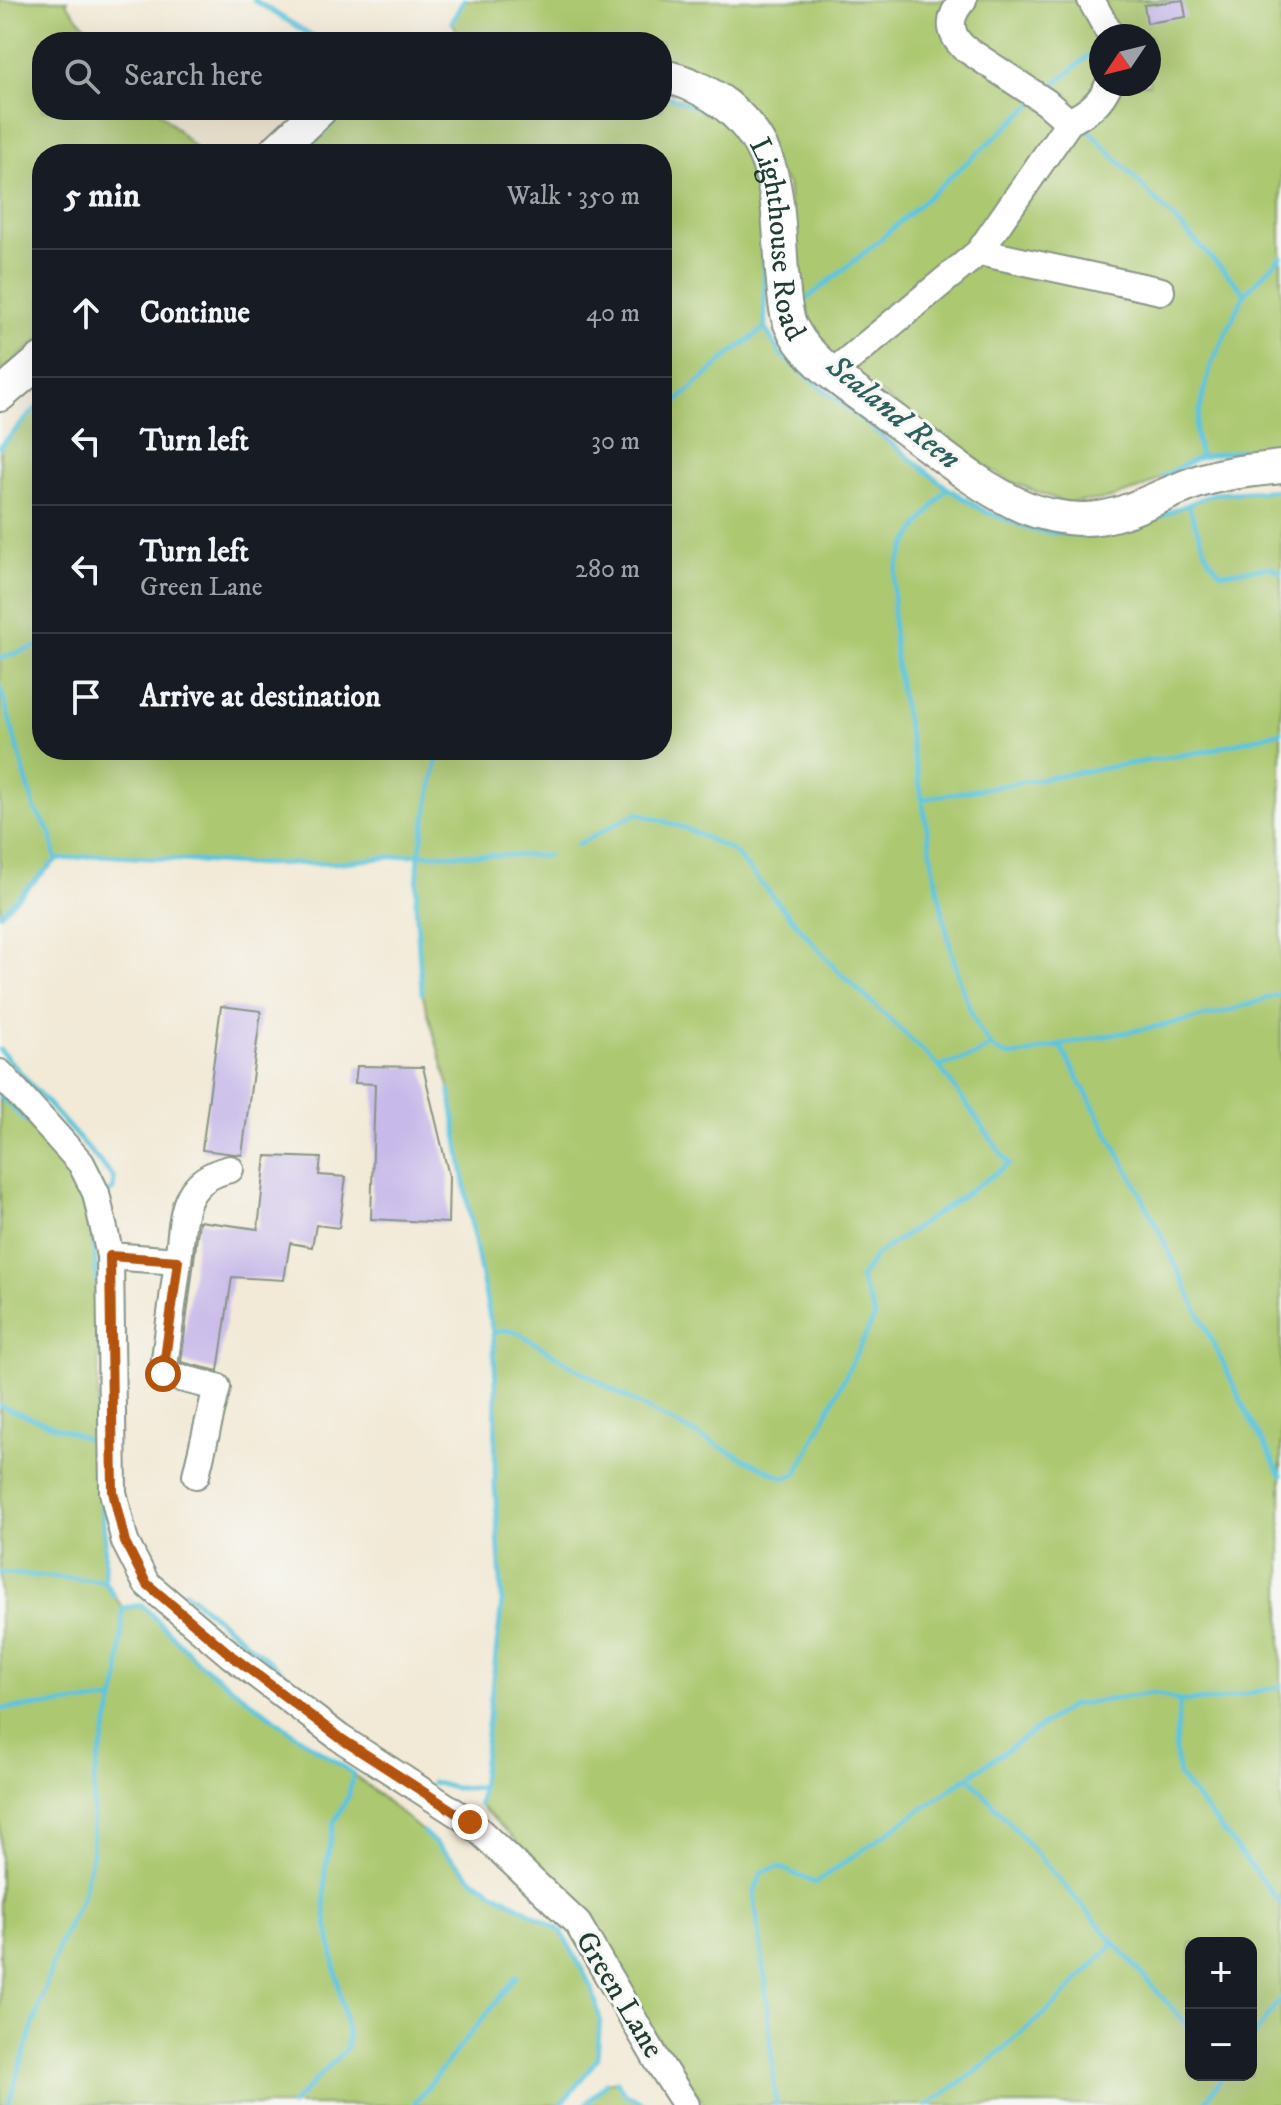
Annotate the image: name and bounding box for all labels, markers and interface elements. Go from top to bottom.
north arrow [1089,24,1161,96]
search box [32,32,672,120]
icon: search [60,54,104,98]
text: Search here [124,58,263,95]
street label: Lighthouse Road [741,131,814,347]
text: 5 min [64,175,140,217]
text: Walk · 350 m [507,180,640,213]
icon: ahead [64,291,108,335]
text: Continue [140,295,250,332]
text: 40 m [586,297,640,330]
water label: Sealand Reen [817,346,968,479]
icon: left [64,419,108,463]
text: Turn left [140,423,249,460]
text: 30 m [591,425,640,458]
text: Turn left [140,534,249,571]
icon: left [64,547,108,591]
text: 280 m [575,553,640,586]
text: Green Lane [140,571,263,604]
icon: arrive [64,675,108,719]
text: Arrive at destination [140,679,381,716]
route start [145,1356,181,1392]
route end [452,1804,488,1840]
street label: Green Lane [567,1925,671,2065]
map controls [1185,1937,1257,2081]
button: + [1185,1937,1257,2009]
button: − [1185,2009,1257,2081]

